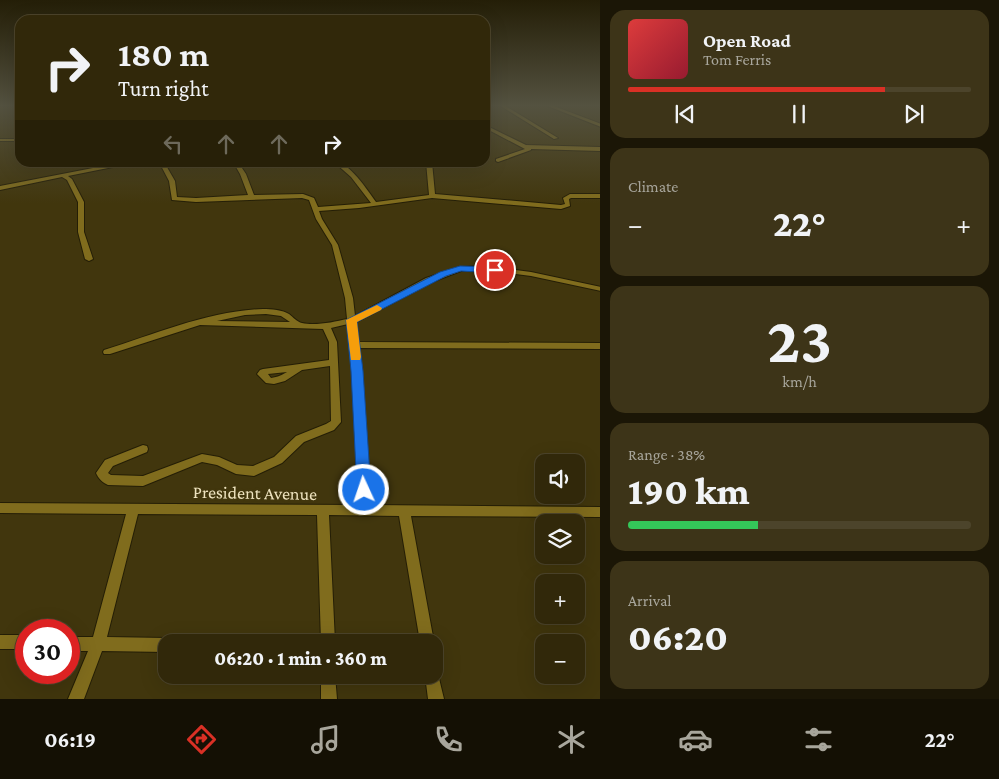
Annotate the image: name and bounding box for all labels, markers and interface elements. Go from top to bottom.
text: Open Road [703,30,791,51]
icon: right [35,35,100,100]
text: 180 m [118,35,209,74]
text: Tom Ferris [703,51,771,68]
text: Turn right [118,76,209,101]
icon: previous [671,100,699,128]
icon: pause [785,100,813,128]
icon: next [900,100,928,128]
icon: left [159,130,187,158]
icon: ahead [212,130,240,158]
icon: ahead [265,130,293,158]
icon: right [318,130,346,158]
text: Climate [628,178,678,195]
text: 22° [773,202,826,244]
text: − [628,209,643,240]
text: + [956,209,971,240]
pin [474,249,516,291]
icon: arrive [481,256,509,284]
text: 23 [767,304,832,376]
text: km/h [782,373,817,390]
text: Range · 38% [628,446,705,463]
map controls [535,454,585,684]
button: sound [535,454,585,504]
position arrow [337,463,389,515]
text: 190 km [628,470,750,512]
street label: President Avenue [193,482,317,504]
button: layers [535,514,585,564]
button: + [535,574,585,624]
text: Arrival [628,592,672,609]
text: 06:20 [628,616,728,658]
speed limit sign: 30 [15,619,80,684]
button: − [535,634,585,684]
text: 06:20 · 1 min · 360 m [214,648,387,669]
icon: directions [184,722,219,757]
icon: music [308,722,343,757]
icon: phone [431,722,466,757]
icon: climate [554,722,589,757]
icon: car [678,722,713,757]
icon: filters [801,722,836,757]
text: 06:19 [44,727,96,752]
text: 22° [925,727,955,752]

